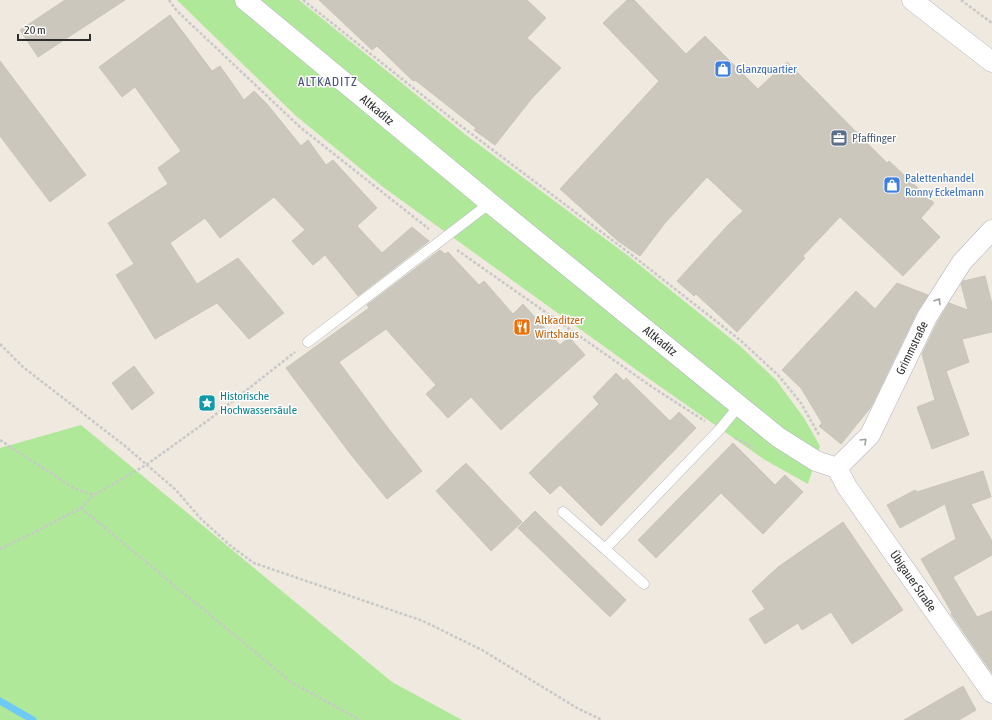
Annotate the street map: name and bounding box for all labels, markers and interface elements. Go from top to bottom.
scale bar [18,16,90,42]
text: 20 m [24,23,46,37]
shop icon: Glanzquartier [713,59,733,79]
place label: Glanzquartier [736,62,797,76]
district label: ALTKADITZ [298,74,358,89]
street label: Altkaditz [357,92,397,129]
office icon: Pfaffinger [829,128,849,148]
place label: Pfaffinger [852,131,896,145]
place label: Palettenhandel Ronny Eckelmann [905,171,984,199]
shop icon: Palettenhandel Ronny Eckelmann [882,175,902,195]
one-way arrow [933,298,940,305]
place label: Altkaditzer Wirtshaus [535,313,584,341]
restaurant icon: Altkaditzer Wirtshaus [512,317,532,337]
street label: Grimmstraße [893,319,931,377]
street label: Altkaditz [640,323,680,359]
place label: Historische Hochwassersäule [220,389,297,417]
place icon: Historische Hochwassersäule [197,393,217,413]
one-way arrow [859,438,867,446]
street label: Übigauer Straße [887,548,939,614]

